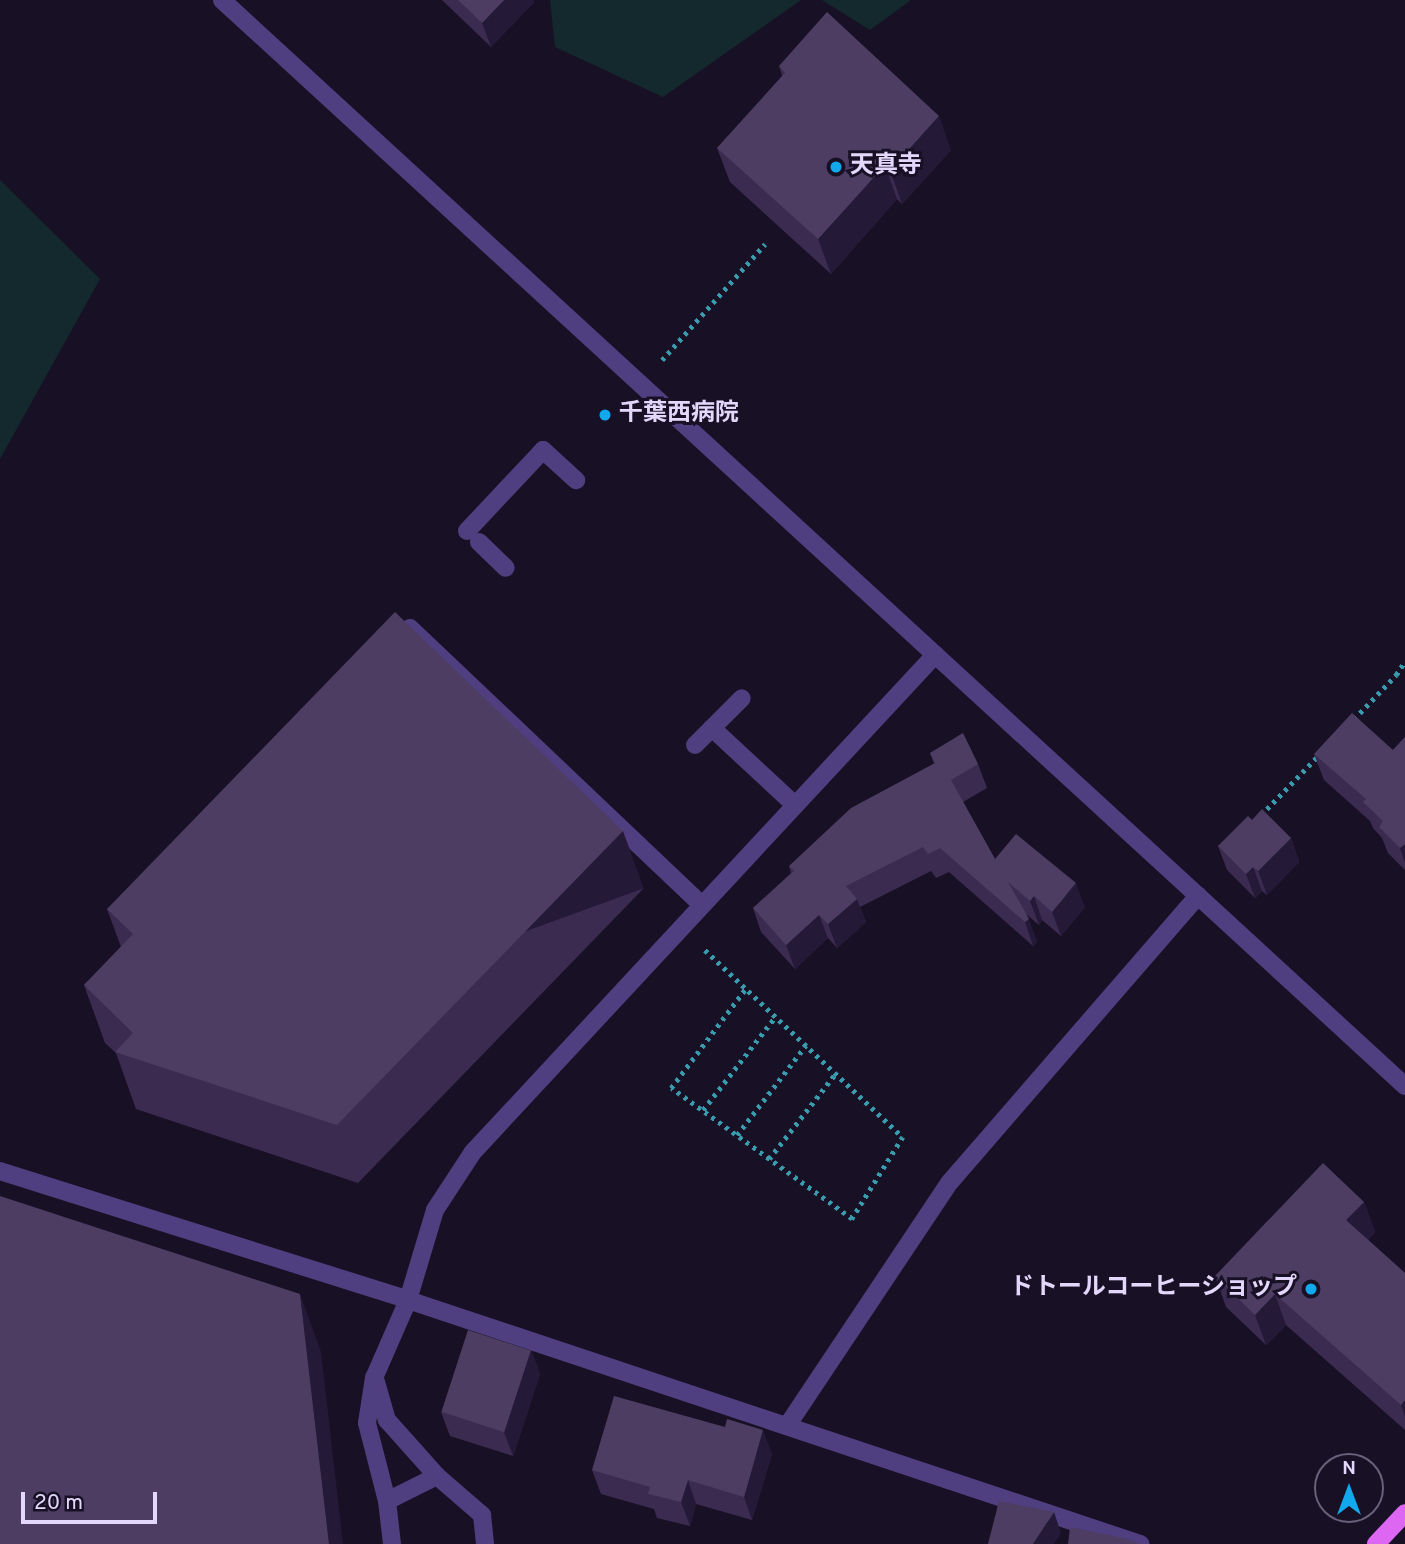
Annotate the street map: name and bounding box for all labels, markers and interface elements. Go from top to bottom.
place label: 天真寺 [850,153,922,181]
marker: 天真寺 [828,159,844,175]
place label: 千葉西病院 [619,401,739,429]
marker: 千葉西病院 [597,407,613,423]
place label: ドトールコーヒーショップ [1009,1275,1297,1303]
marker: ドトールコーヒーショップ [1303,1281,1319,1297]
north arrow [1314,1453,1384,1523]
text: N [1342,1457,1356,1481]
scale bar [24,1478,161,1522]
text: 20 m [34,1490,83,1517]

